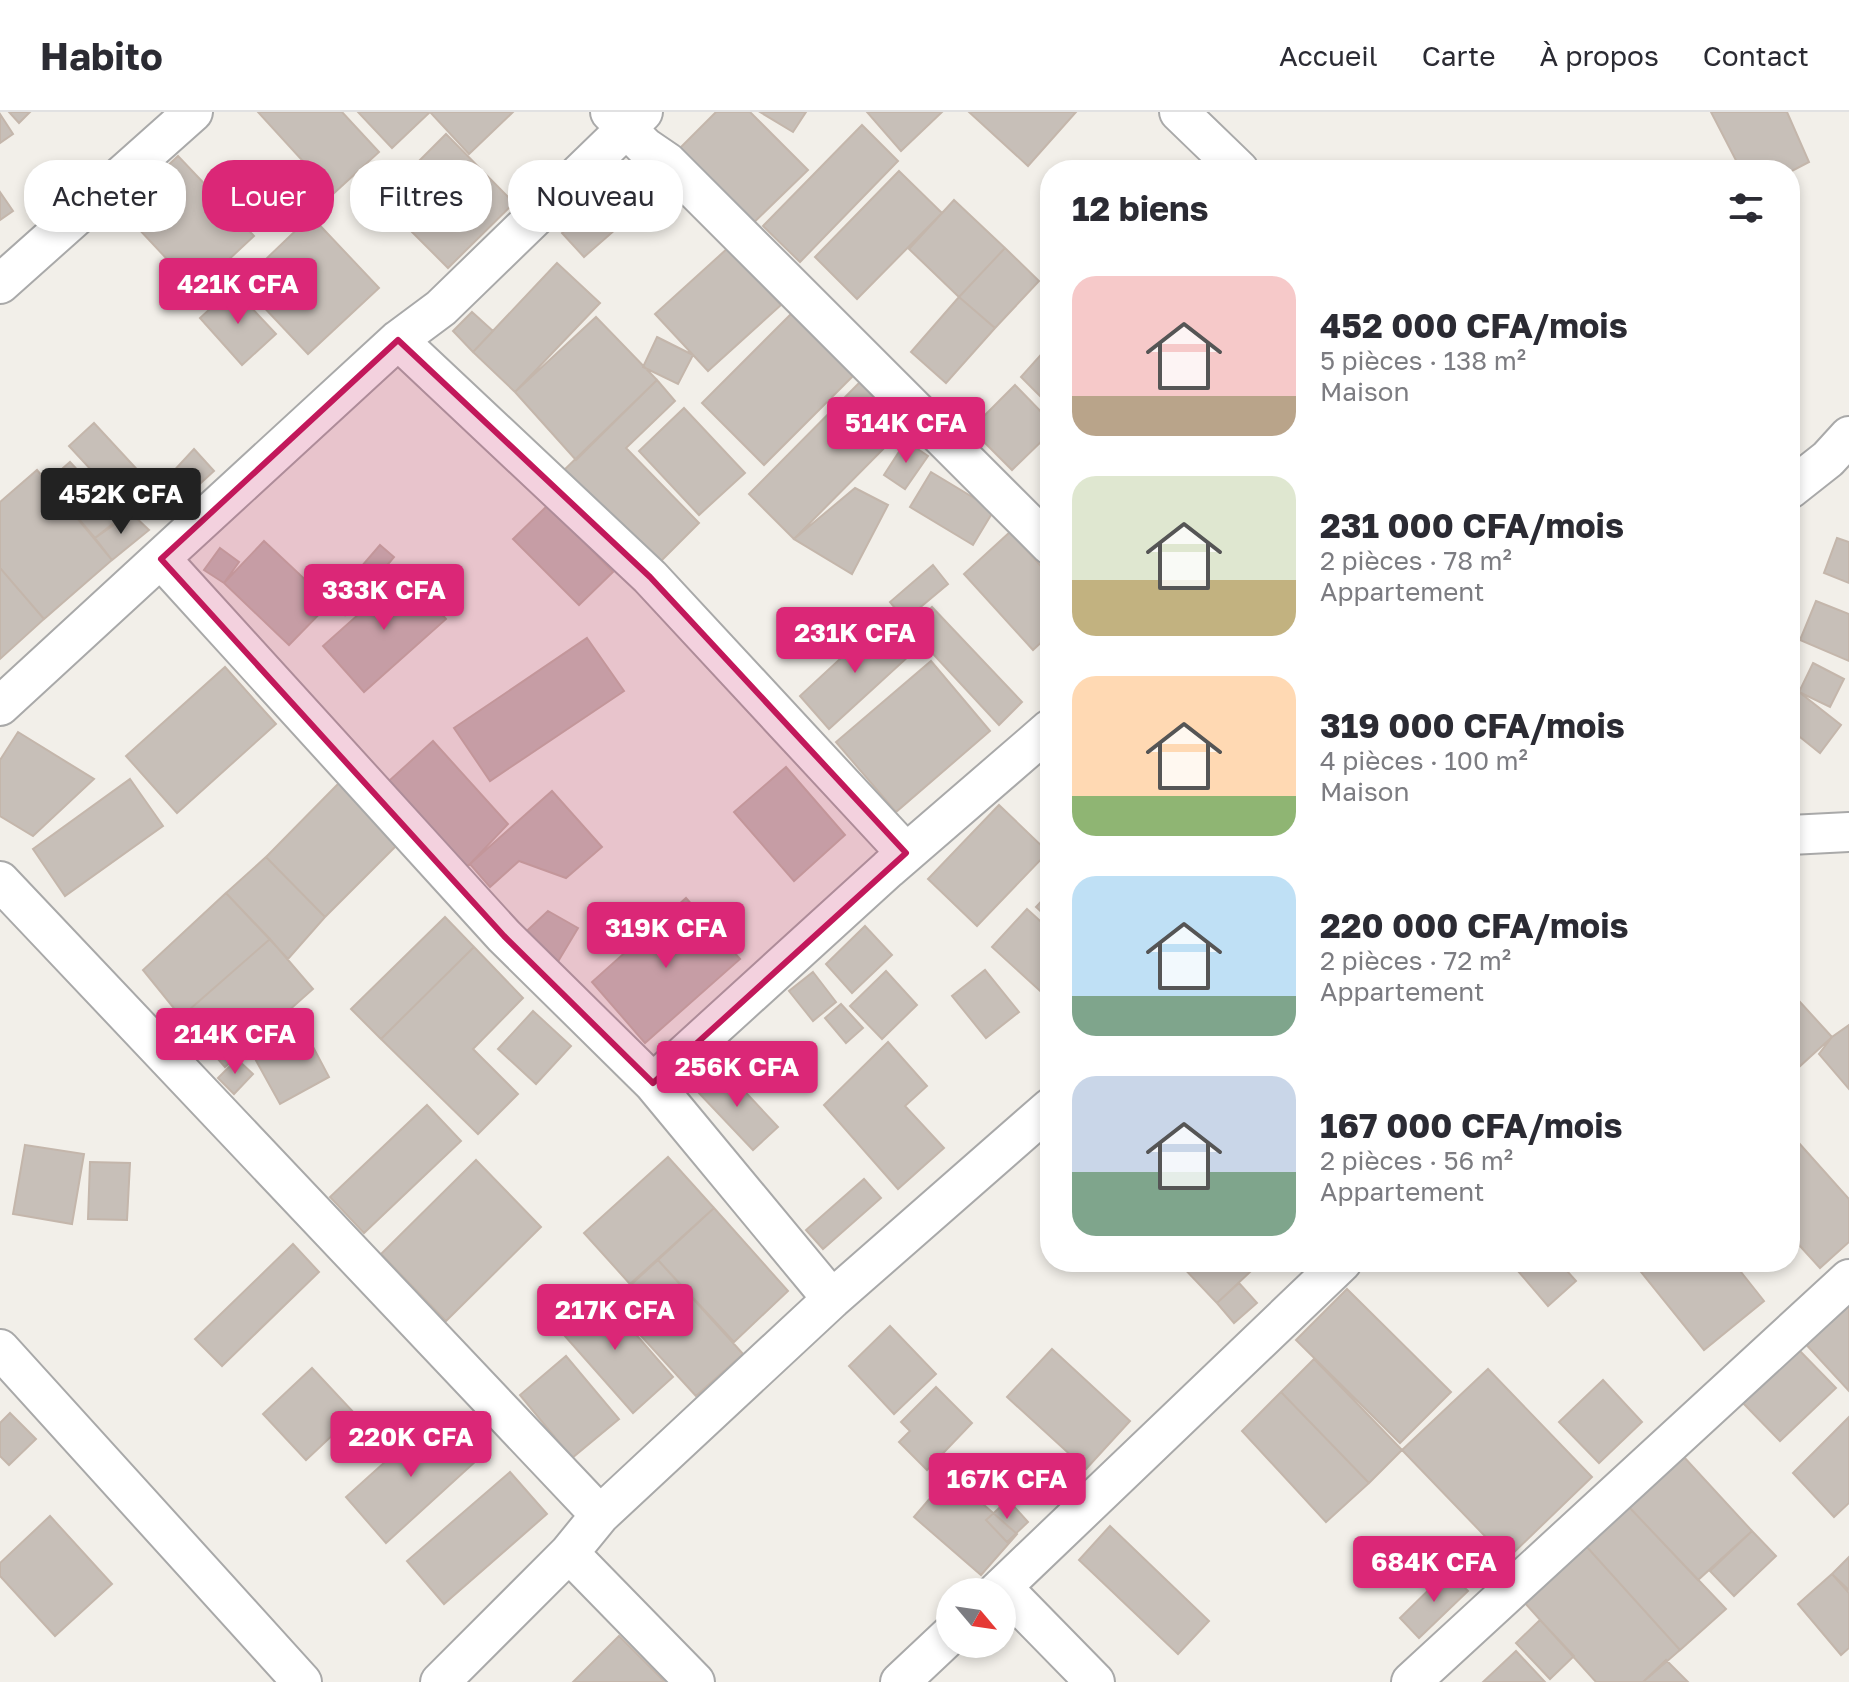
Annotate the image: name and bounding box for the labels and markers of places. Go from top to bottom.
pin: 421K CFA [155,258,321,326]
pin: 514K CFA [823,397,989,465]
pin: 452K CFA [38,468,204,536]
pin: 333K CFA [301,564,467,632]
pin: 231K CFA [772,607,938,675]
pin: 319K CFA [583,902,749,970]
pin: 214K CFA [152,1008,318,1076]
pin: 256K CFA [654,1041,820,1109]
pin: 217K CFA [532,1284,698,1352]
pin: 220K CFA [328,1411,494,1479]
pin: 167K CFA [924,1453,1090,1521]
pin: 684K CFA [1351,1536,1517,1604]

